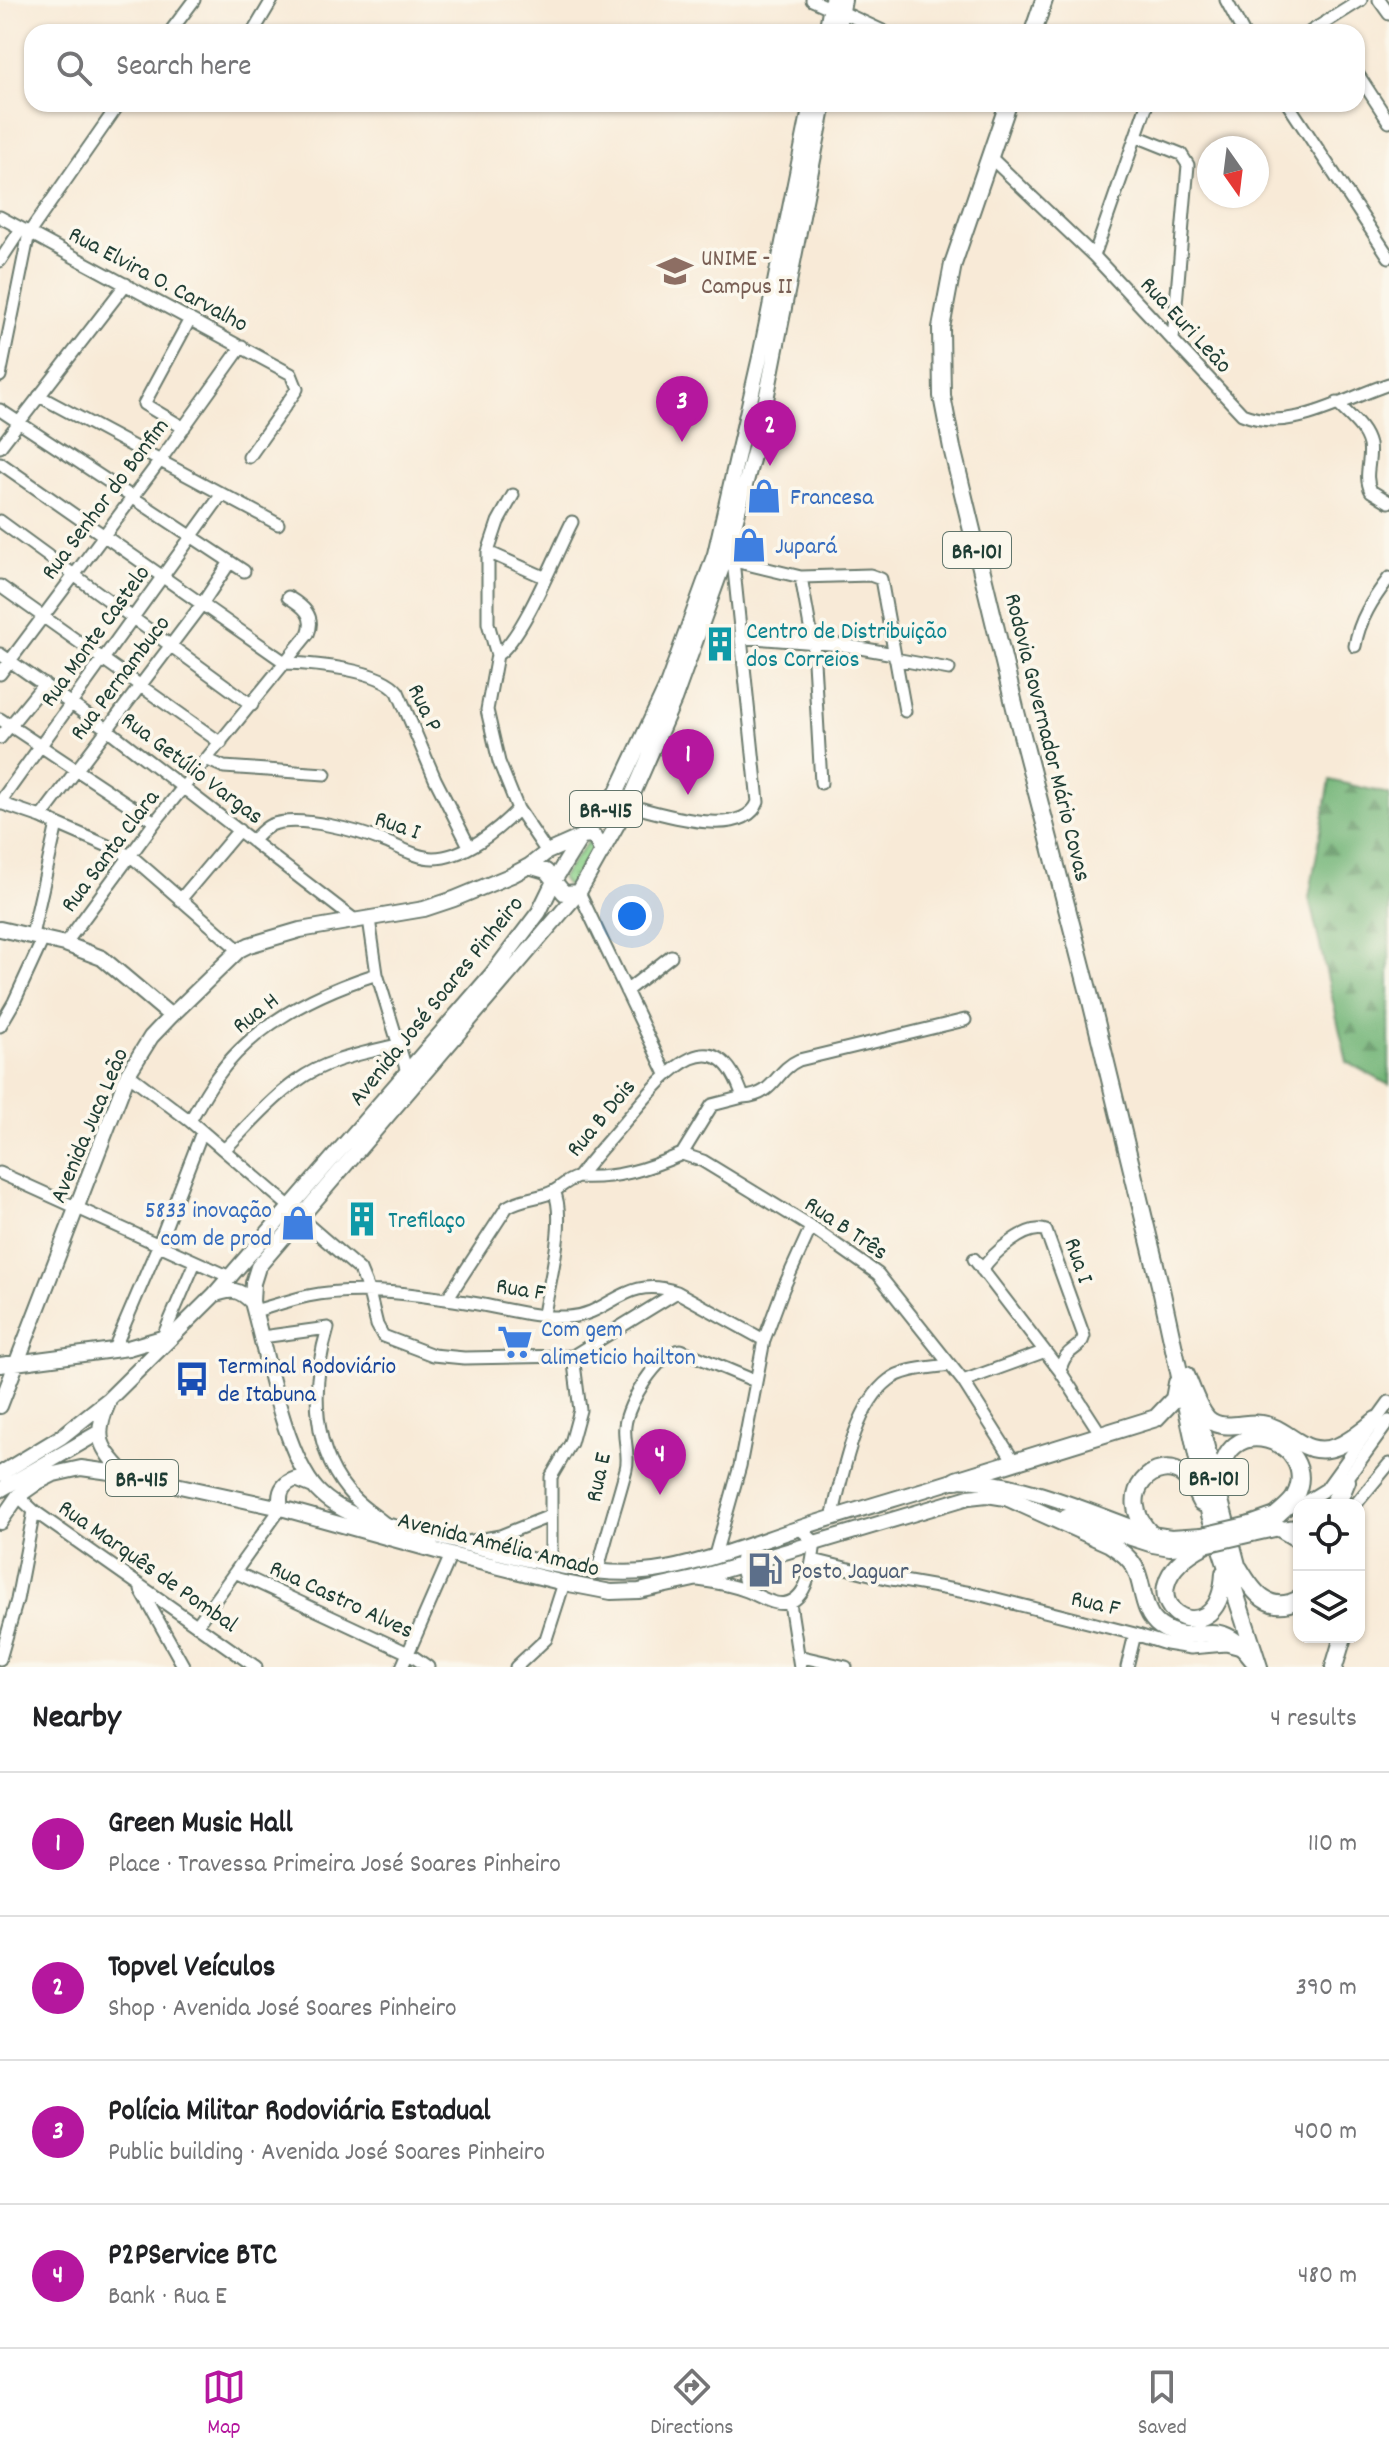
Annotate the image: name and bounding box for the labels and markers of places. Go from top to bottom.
place label: UNIME - Campus II [701,243,793,305]
school or university icon: UNIME - Campus II [656,252,694,290]
pin: 3 [656,376,708,442]
pin: 2 [744,400,796,466]
shop icon: Francesa [745,477,783,515]
place label: Francesa [790,482,874,516]
shop icon: Jupará [730,526,768,564]
place label: Jupará [775,531,837,565]
place label: Centro de Distribuição dos Correios [746,616,947,678]
building icon: Centro de Distribuição dos Correios [701,625,739,663]
pin: 1 [662,729,714,795]
place label: 5833 inovação com de prod [145,1195,272,1257]
building icon: Trefilaço [343,1200,381,1238]
shop icon: 5833 inovação com de prod [279,1204,317,1242]
place label: Trefilaço [388,1205,465,1239]
place label: Com gem alimeticio hailton [541,1314,696,1376]
supermarket icon: Com gem alimeticio hailton [496,1323,534,1361]
place label: Terminal Rodoviário de Itabuna [218,1351,396,1413]
bus stop icon: Terminal Rodoviário de Itabuna [173,1360,211,1398]
pin: 4 [634,1429,686,1495]
fuel station icon: Posto Jaguar [746,1551,784,1589]
place label: Posto Jaguar [791,1556,909,1590]

